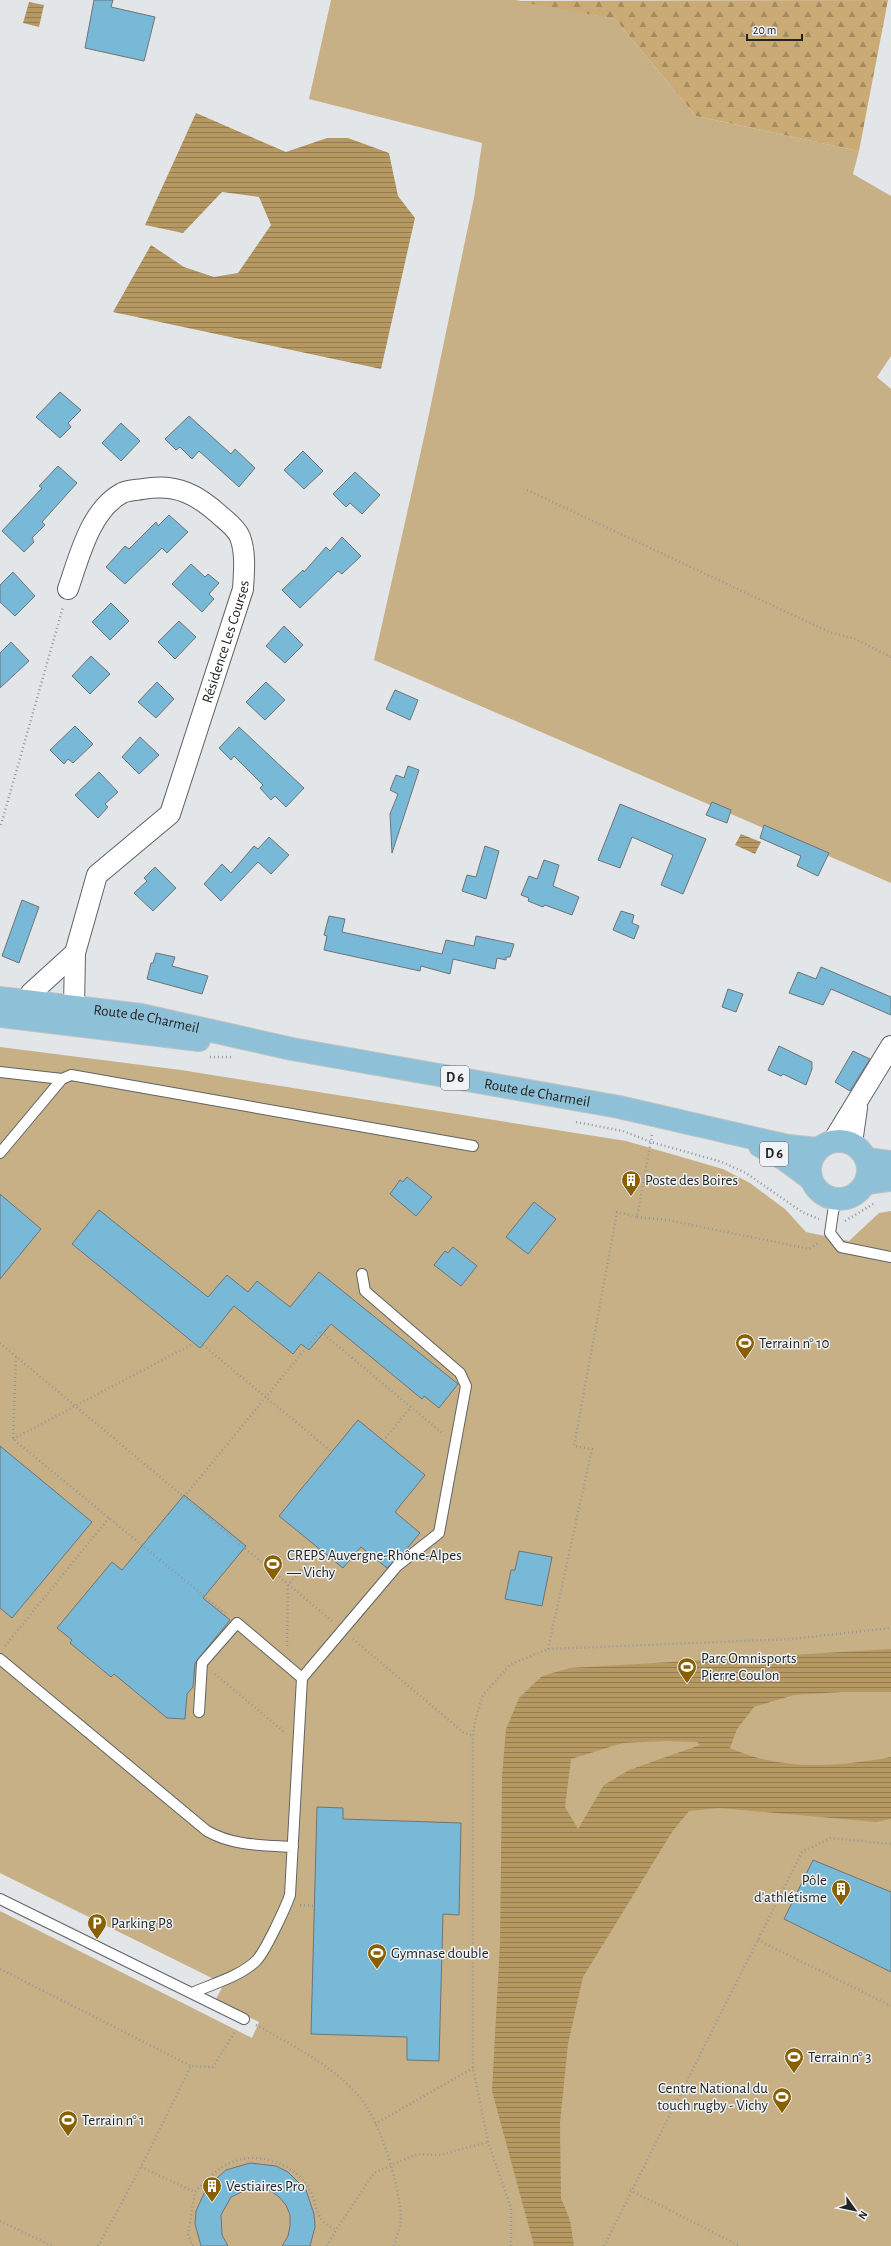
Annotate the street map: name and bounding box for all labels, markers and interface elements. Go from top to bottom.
scale bar [747,16,802,42]
text: 20 m [753,24,776,36]
street label: Résidence Les Courses [199,580,251,705]
street label: Route de Charmeil [93,1002,201,1035]
road number: D 6 [441,1066,469,1090]
street label: Route de Charmeil [483,1076,592,1109]
road number: D 6 [760,1142,788,1166]
building icon: Poste des Boires [620,1169,642,1197]
place label: Poste des Boires [645,1173,738,1188]
sports icon: Terrain n° 10 [734,1332,756,1360]
place label: Terrain n° 10 [759,1336,829,1351]
place label: CREPS Auvergne-Rhône-Alpes — Vichy [286,1548,462,1580]
sports icon: CREPS Auvergne-Rhône-Alpes — Vichy [262,1553,284,1581]
place label: Parc Omnisports Pierre Coulon [701,1651,797,1683]
sports icon: Parc Omnisports Pierre Coulon [676,1656,698,1684]
place label: Pôle d'athlétisme [754,1873,827,1905]
building icon: Pôle d'athlétisme [830,1878,852,1906]
parking icon: Parking P8 [86,1912,108,1940]
place label: Parking P8 [111,1916,173,1931]
sports icon: Gymnase double [366,1942,388,1970]
place label: Gymnase double [391,1946,489,1961]
sports icon: Terrain n° 3 [783,2046,805,2074]
place label: Terrain n° 3 [808,2050,871,2065]
place label: Centre National du touch rugby - Vichy [657,2081,769,2113]
sports icon: Centre National du touch rugby - Vichy [771,2086,793,2114]
sports icon: Terrain n° 1 [57,2109,79,2137]
place label: Terrain n° 1 [82,2113,144,2128]
building icon: Vestiaires Pro [201,2175,223,2203]
place label: Vestiaires Pro [226,2179,305,2194]
north arrow [835,2190,875,2230]
text: N [856,2209,870,2221]

